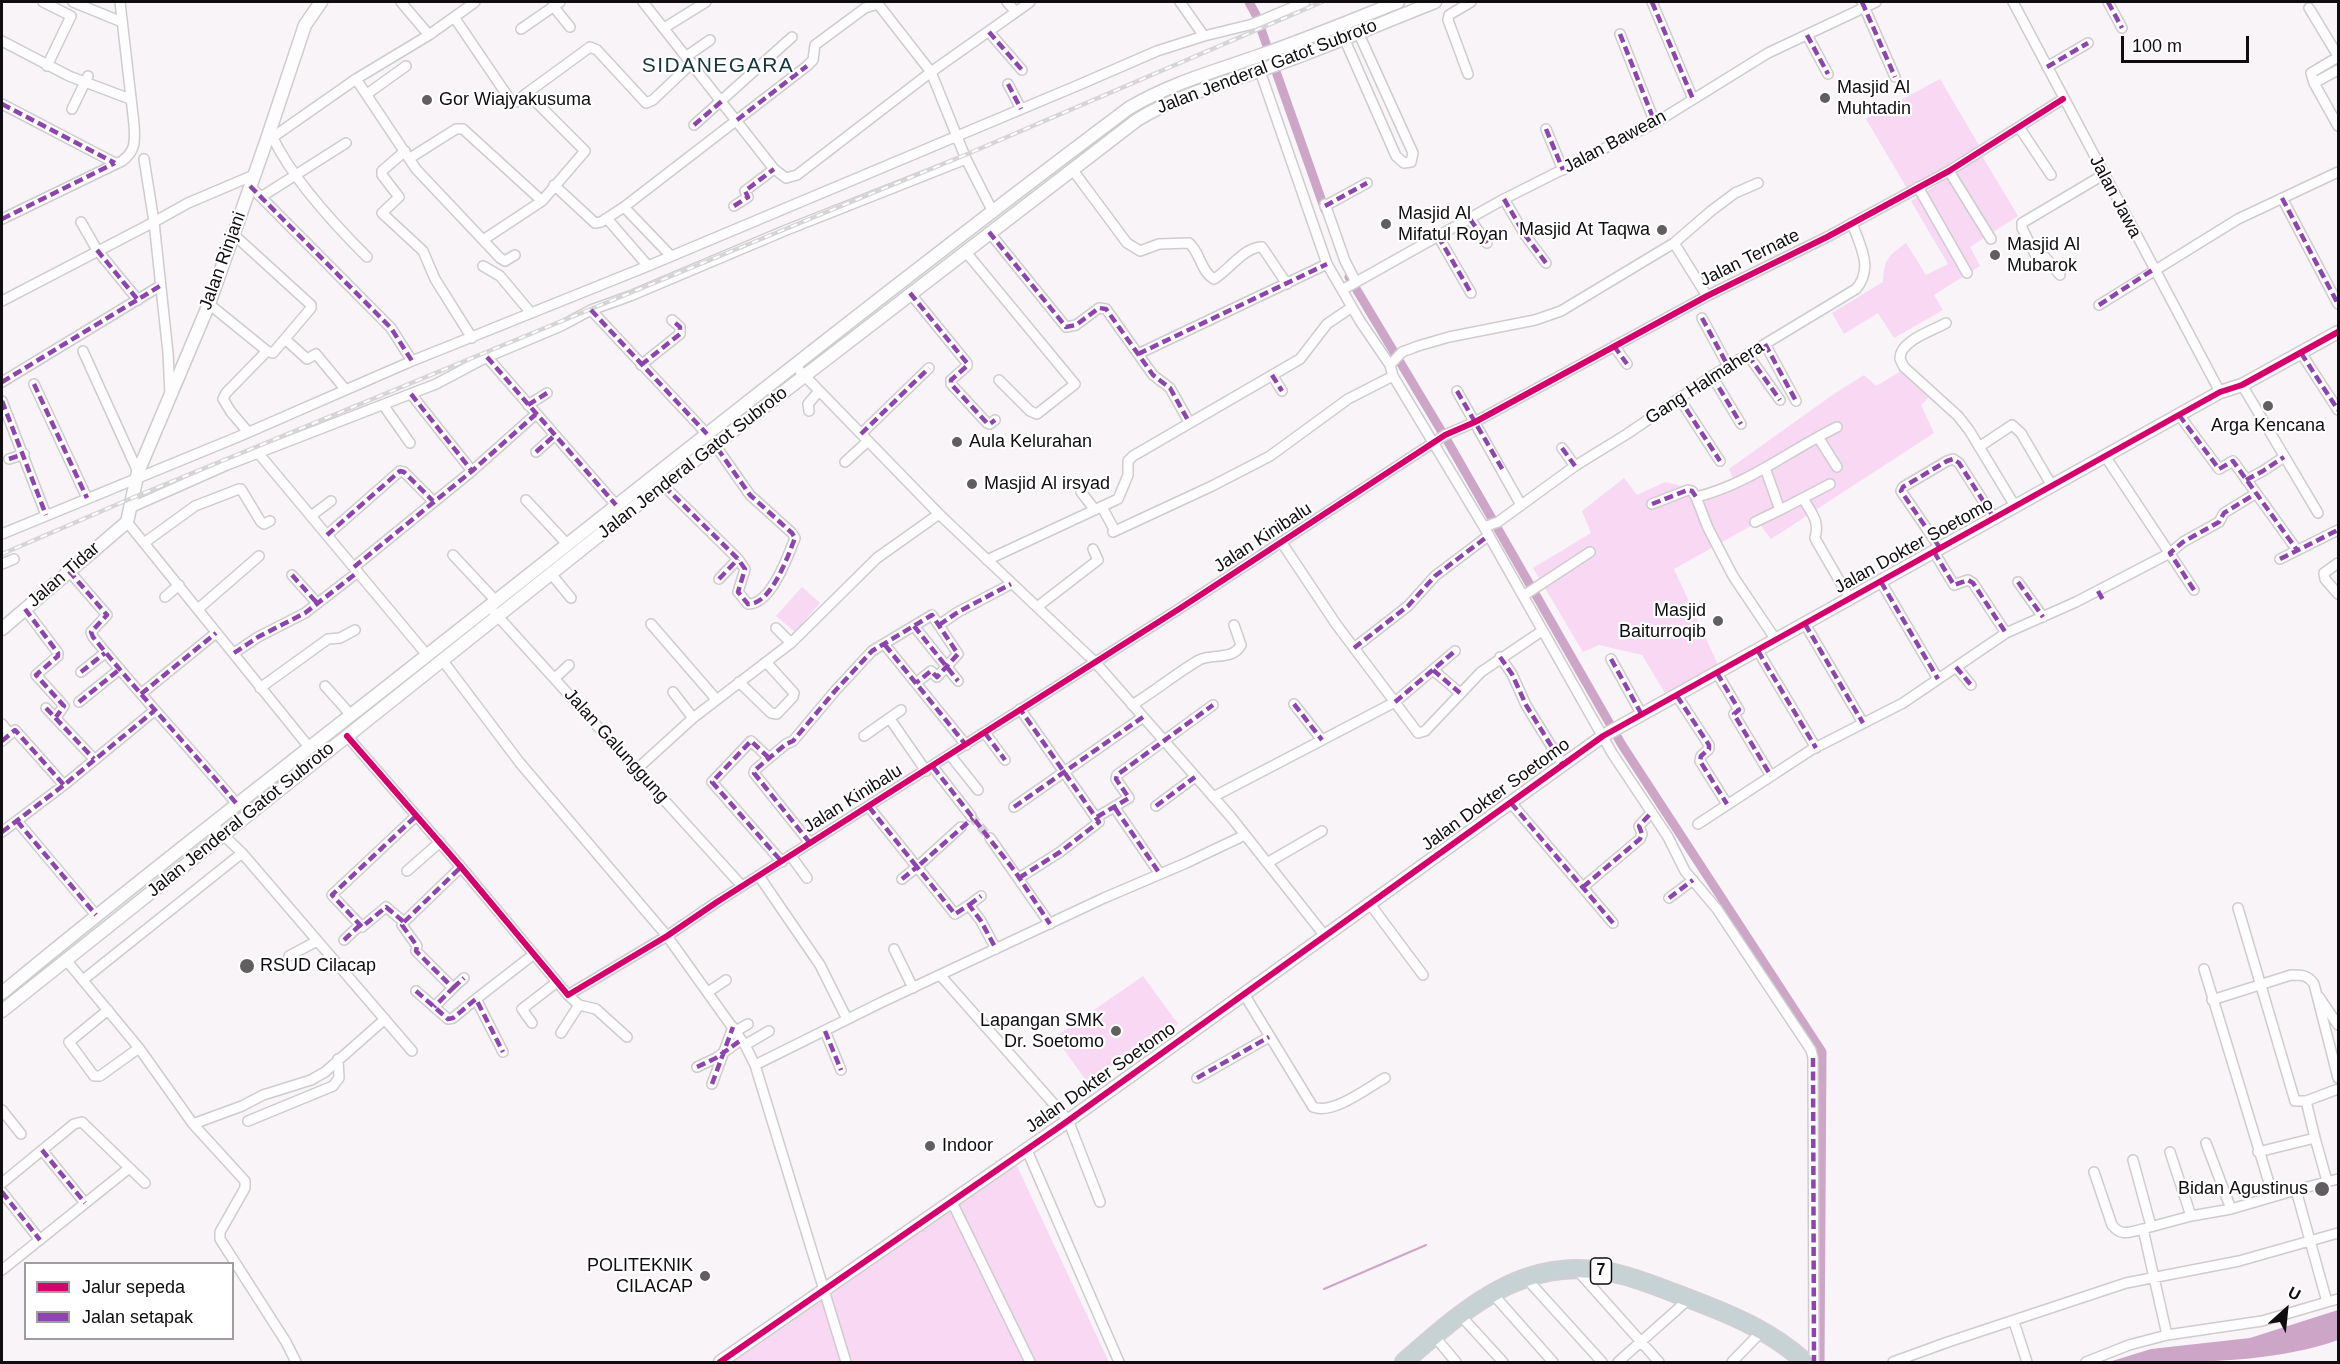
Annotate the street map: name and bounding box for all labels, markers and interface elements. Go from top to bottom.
street label: Jalan Jenderal Gatot Subroto [1154,15,1380,119]
scale bar [2124,24,2252,62]
text: 100 m [2132,36,2182,56]
district label: SIDANEGARA [642,53,794,79]
place label: Masjid Al Muhtadin [1837,77,1911,119]
place label: Gor Wiajyakusuma [439,89,591,111]
marker: Masjid Al Muhtadin [1818,91,1832,105]
marker: Gor Wiajyakusuma [420,93,434,107]
street label: Jalan Bawean [1560,106,1670,178]
street label: Jalan Jawa [2084,152,2146,242]
place label: Masjid Al Mifatul Royan [1398,203,1508,246]
street label: Jalan Rinjani [195,209,251,313]
marker: Masjid Al Mifatul Royan [1379,217,1393,231]
place label: Masjid At Taqwa [1519,219,1650,241]
marker: Masjid At Taqwa [1655,223,1669,237]
street label: Jalan Ternate [1697,225,1803,291]
place label: Masjid Al Mubarok [2007,234,2080,276]
marker: Masjid Al Mubarok [1988,248,2002,262]
street label: Gang Halmahera [1642,337,1768,429]
street label: Jalan Jenderal Gatot Subroto [594,382,792,544]
marker: Arga Kencana [2261,399,2275,413]
place label: Arga Kencana [2211,415,2325,437]
place label: Aula Kelurahan [969,431,1092,453]
marker: Aula Kelurahan [950,435,964,449]
place label: Masjid Al irsyad [984,473,1110,495]
marker: Masjid Al irsyad [965,477,979,491]
street label: Jalan Dokter Soetomo [1831,493,1997,599]
street label: Jalan Kinibalu [1210,498,1316,578]
street label: Jalan Tidar [24,538,104,612]
place label: Masjid Baiturroqib [1619,600,1706,642]
marker: Masjid Baiturroqib [1711,614,1725,628]
street label: Jalan Galunggung [559,684,673,808]
street label: Jalan Dokter Soetomo [1418,734,1574,856]
street label: Jalan Jenderal Gatot Subroto [143,738,339,902]
street label: Jalan Kinibalu [800,760,906,838]
place label: RSUD Cilacap [260,955,376,977]
marker: RSUD Cilacap [238,957,256,975]
place label: Lapangan SMK Dr. Soetomo [980,1010,1104,1052]
street label: Jalan Dokter Soetomo [1022,1018,1180,1138]
marker: Lapangan SMK Dr. Soetomo [1109,1024,1123,1038]
place label: Indoor [942,1135,993,1157]
marker: Indoor [923,1139,937,1153]
place label: Bidan Agustinus [2178,1178,2308,1200]
marker: Bidan Agustinus [2313,1180,2331,1198]
place label: POLITEKNIK CILACAP [587,1255,693,1298]
road number: 7 [1590,1258,1612,1284]
legend [24,1262,234,1340]
marker: POLITEKNIK CILACAP [698,1269,712,1283]
text: Jalur sepeda [82,1277,185,1297]
north arrow [2256,1280,2316,1340]
text: U [2285,1283,2303,1304]
text: Jalan setapak [82,1307,193,1327]

